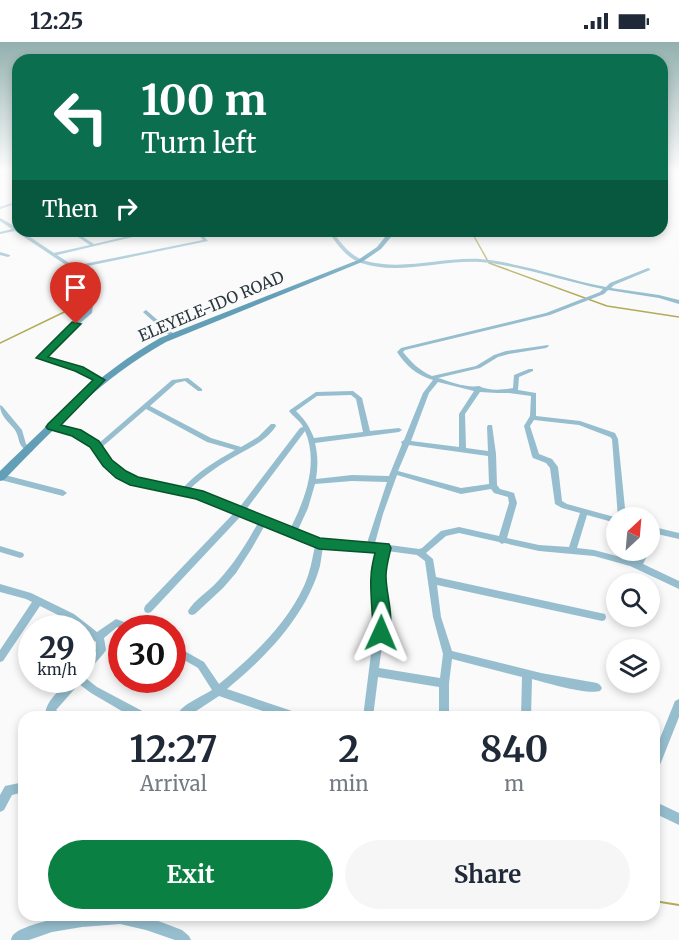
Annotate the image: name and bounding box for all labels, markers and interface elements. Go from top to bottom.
text: 12:25 [30,7,83,35]
text: 100 m [141,74,267,126]
icon: left [42,78,120,156]
text: Turn left [141,126,256,160]
icon: right [110,192,143,225]
text: Then [42,195,98,223]
pin [50,262,101,324]
street label: ELEYELE-IDO ROAD [135,266,287,346]
icon: arrive [59,271,92,304]
north arrow [606,507,660,561]
map controls [606,507,660,693]
button: search [606,573,660,627]
position arrow [349,601,413,665]
speed limit sign: 30 [108,615,186,693]
text: 29 [39,628,75,666]
button: layers [606,639,660,693]
text: km/h [37,660,77,679]
text: 12:27 [130,727,217,772]
text: 2 [338,727,359,772]
text: 840 [480,727,548,772]
text: Arrival [140,771,207,796]
text: min [329,771,369,796]
text: m [504,771,524,796]
button: Exit [48,840,333,909]
button: Share [345,840,630,909]

